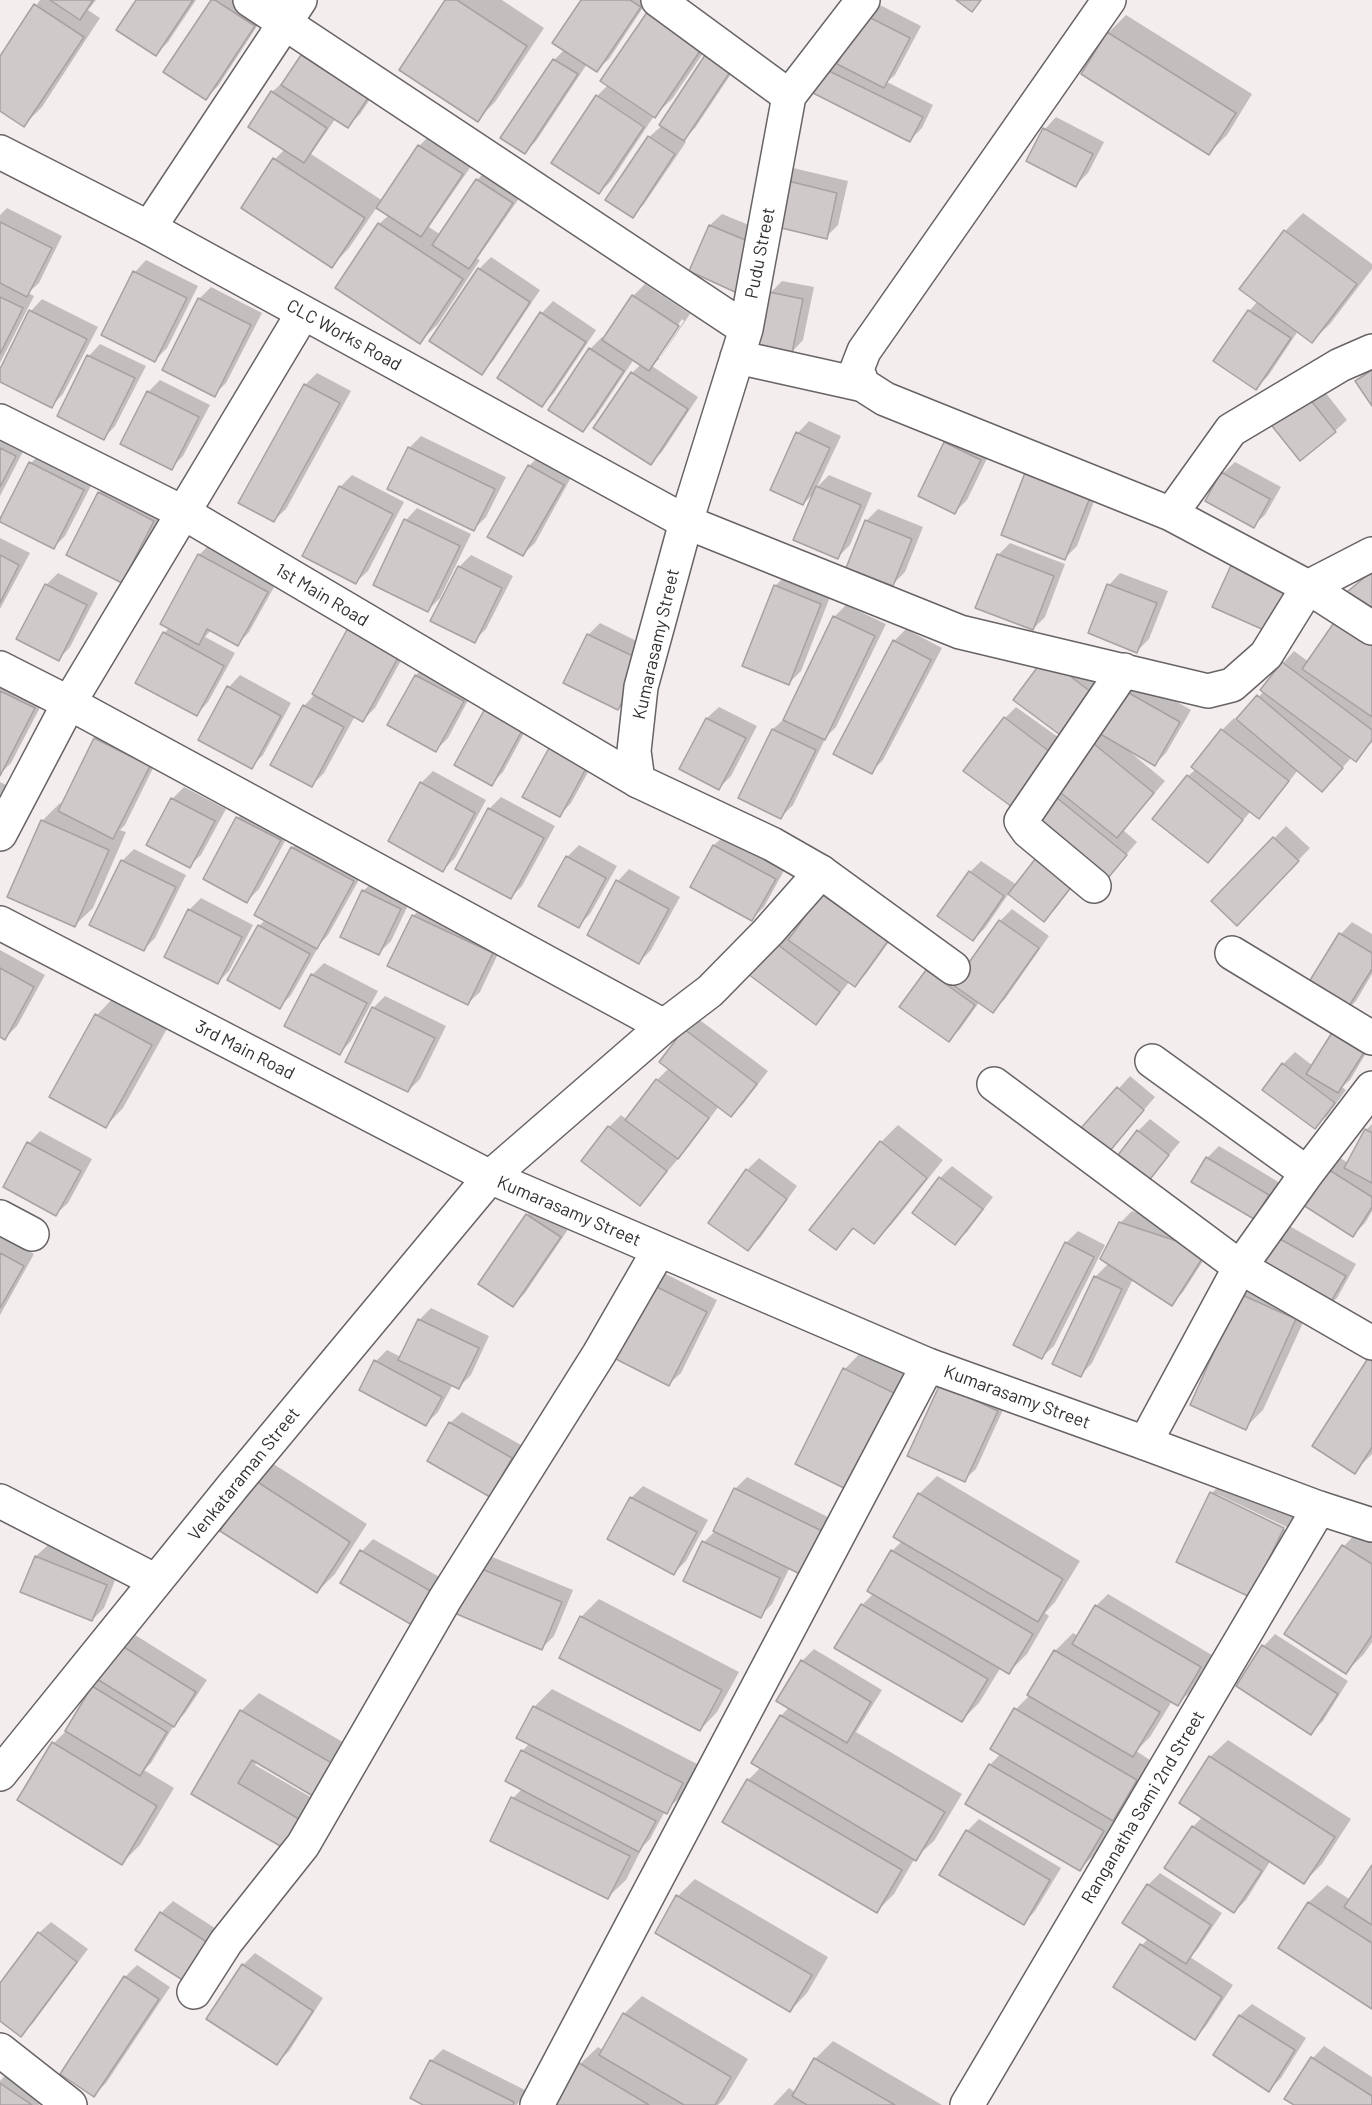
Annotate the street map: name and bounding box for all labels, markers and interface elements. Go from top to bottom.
street label: Pudu Street [741,206,779,300]
street label: CLC Works Road [283,295,405,375]
street label: 1st Main Road [272,559,372,631]
street label: Kumarasamy Street [628,567,684,721]
street label: 3rd Main Road [192,1016,298,1084]
street label: Kumarasamy Street [494,1171,644,1251]
street label: Kumarasamy Street [941,1361,1093,1433]
street label: Venkataraman Street [184,1403,304,1545]
street label: Ranganatha Sami 2nd Street [1077,1707,1209,1907]

